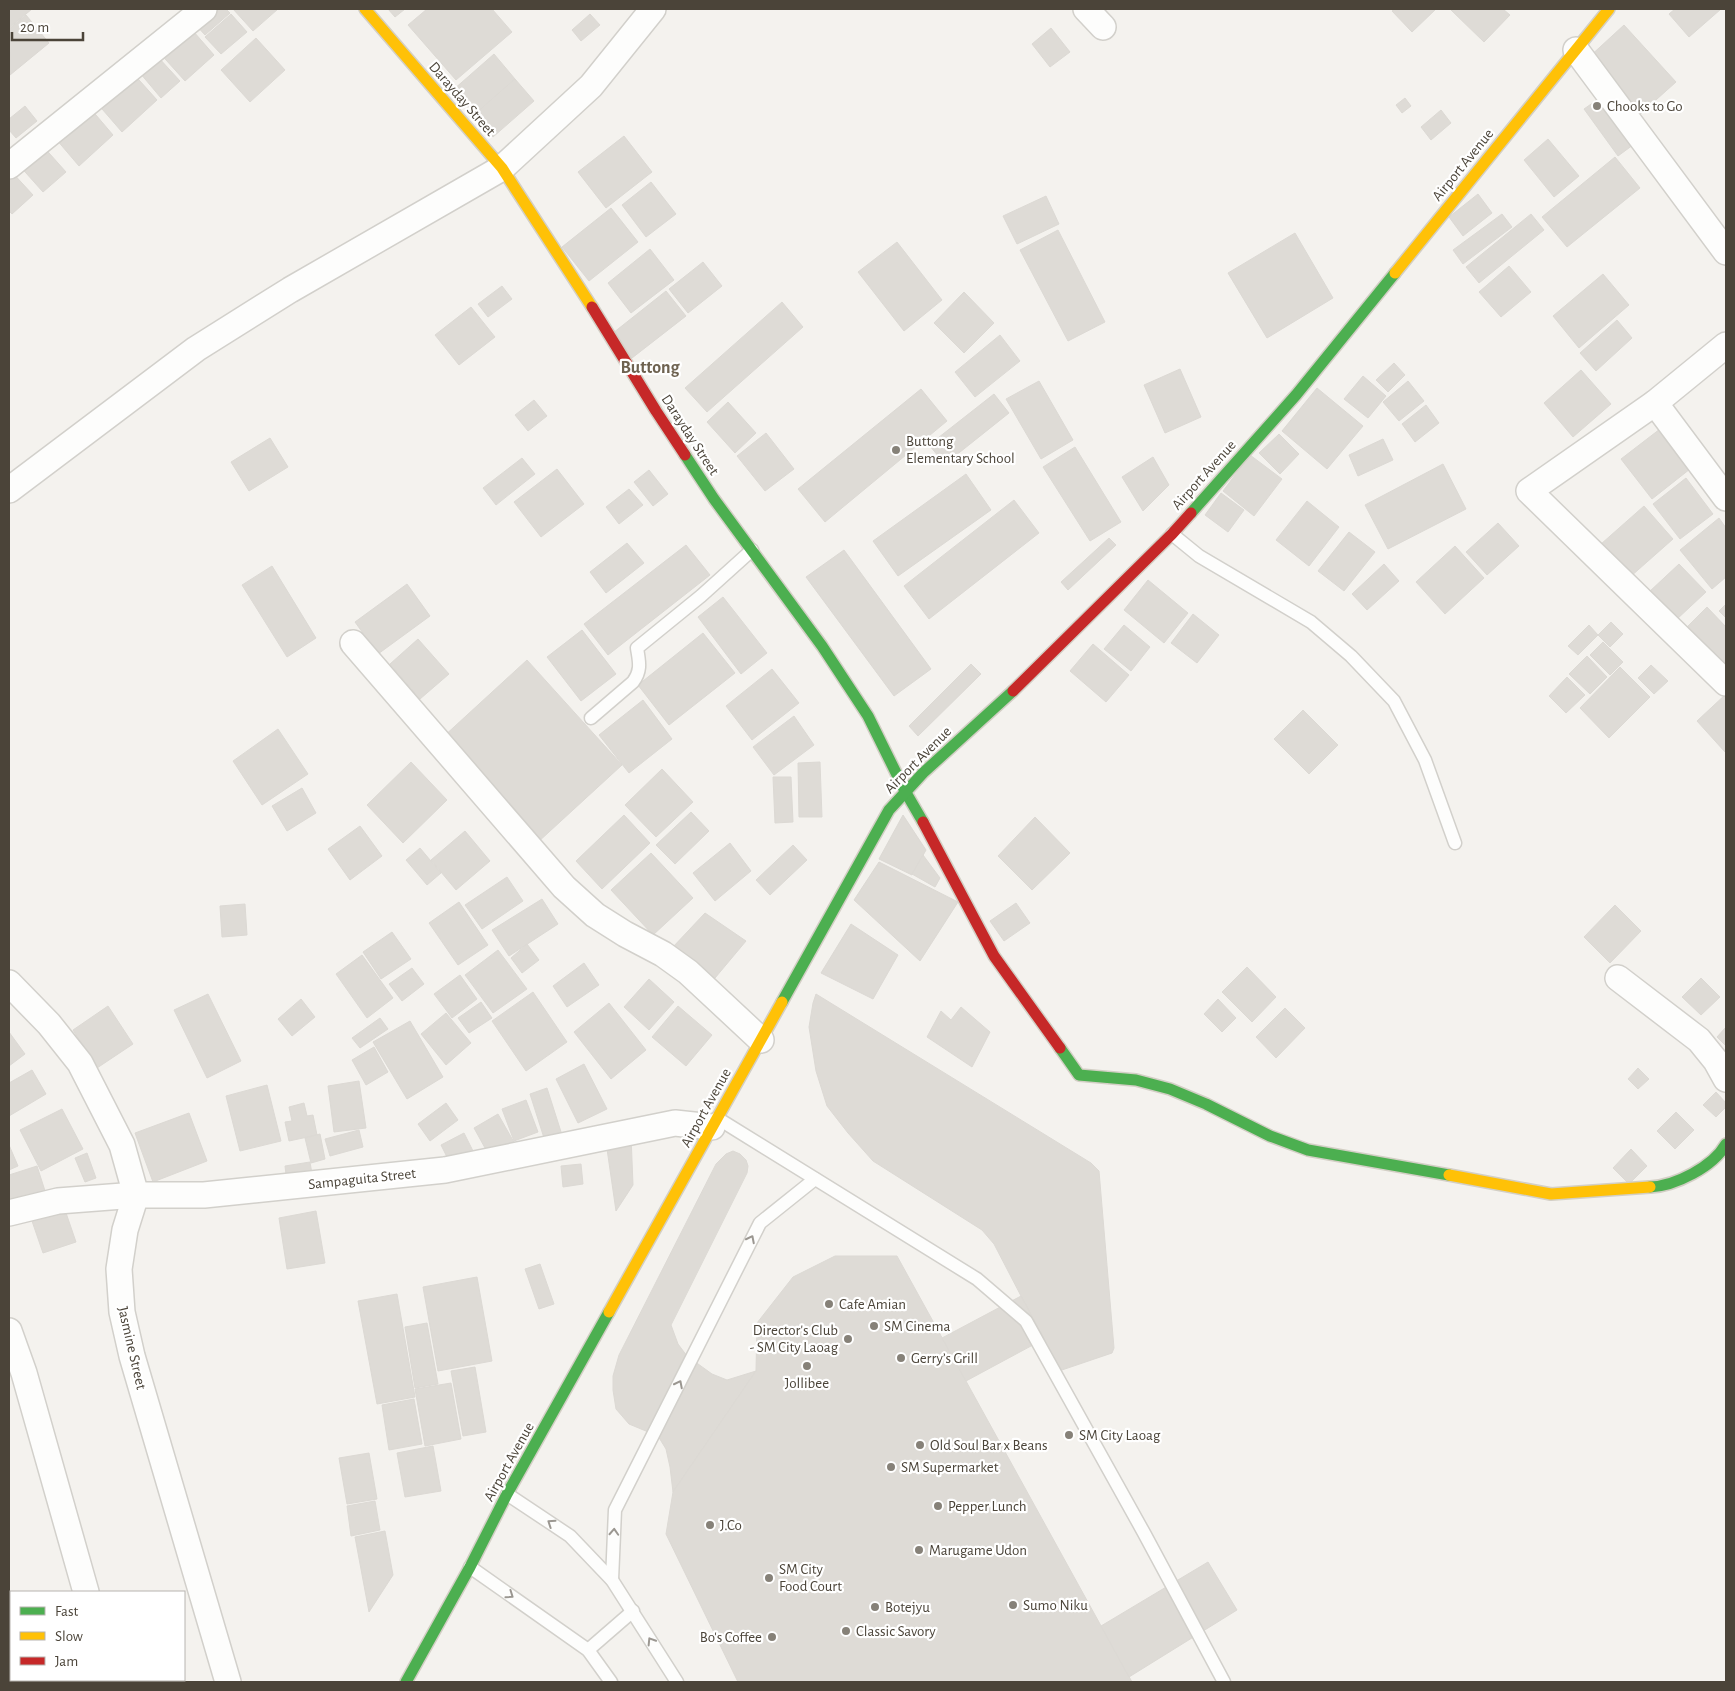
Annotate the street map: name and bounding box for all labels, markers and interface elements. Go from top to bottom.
scale bar [12,10,84,42]
text: 20 m [20,20,49,35]
street label: Darayday Street [426,59,498,139]
place label: Chooks to Go [1607,99,1683,114]
marker: Chooks to Go [1591,100,1603,112]
street label: Airport Avenue [1430,126,1497,204]
district label: Buttong [620,359,681,377]
street label: Darayday Street [658,392,722,478]
place label: Buttong Elementary School [906,434,1015,466]
street label: Airport Avenue [1169,437,1239,513]
marker: Buttong Elementary School [890,444,902,456]
street label: Airport Avenue [882,724,954,796]
street label: Airport Avenue [678,1066,734,1150]
street label: Sampaguita Street [307,1166,417,1192]
one-way arrow [745,1235,756,1244]
place label: Cafe Amian [839,1297,906,1312]
marker: Cafe Amian [823,1298,835,1310]
street label: Jasmine Street [115,1305,149,1391]
place label: SM Cinema [884,1319,950,1334]
marker: SM Cinema [868,1320,880,1332]
place label: Director's Club - SM City Laoag [750,1323,839,1355]
marker: Director's Club - SM City Laoag [842,1333,854,1345]
place label: Gerry’s Grill [911,1351,978,1366]
marker: Gerry’s Grill [895,1352,907,1364]
marker: Jollibee [801,1360,813,1372]
place label: Jollibee [785,1376,829,1391]
one-way arrow [672,1380,683,1389]
street label: Airport Avenue [481,1420,537,1504]
place label: SM City Laoag [1079,1428,1161,1443]
marker: SM City Laoag [1063,1429,1075,1441]
place label: Old Soul Bar x Beans [930,1438,1048,1453]
marker: Old Soul Bar x Beans [914,1439,926,1451]
place label: SM Supermarket [901,1460,999,1475]
marker: SM Supermarket [885,1461,897,1473]
place label: Pepper Lunch [948,1499,1027,1514]
marker: Pepper Lunch [932,1500,944,1512]
place label: J.Co [720,1518,742,1533]
marker: J.Co [704,1519,716,1531]
one-way arrow [547,1520,557,1529]
one-way arrow [609,1527,620,1535]
place label: Marugame Udon [929,1543,1027,1558]
marker: Marugame Udon [913,1544,925,1556]
place label: SM City Food Court [779,1562,842,1594]
marker: SM City Food Court [763,1572,775,1584]
one-way arrow [504,1589,514,1598]
legend [10,1591,185,1681]
place label: Sumo Niku [1023,1598,1088,1613]
marker: Sumo Niku [1007,1599,1019,1611]
place label: Botejyu [885,1600,930,1615]
marker: Botejyu [869,1601,881,1613]
text: Fast [55,1604,79,1619]
place label: Classic Savory [856,1624,936,1639]
marker: Classic Savory [840,1625,852,1637]
text: Slow [55,1629,83,1644]
place label: Bo's Coffee [700,1630,762,1645]
marker: Bo's Coffee [766,1631,778,1643]
one-way arrow [648,1637,658,1646]
text: Jam [55,1654,78,1669]

